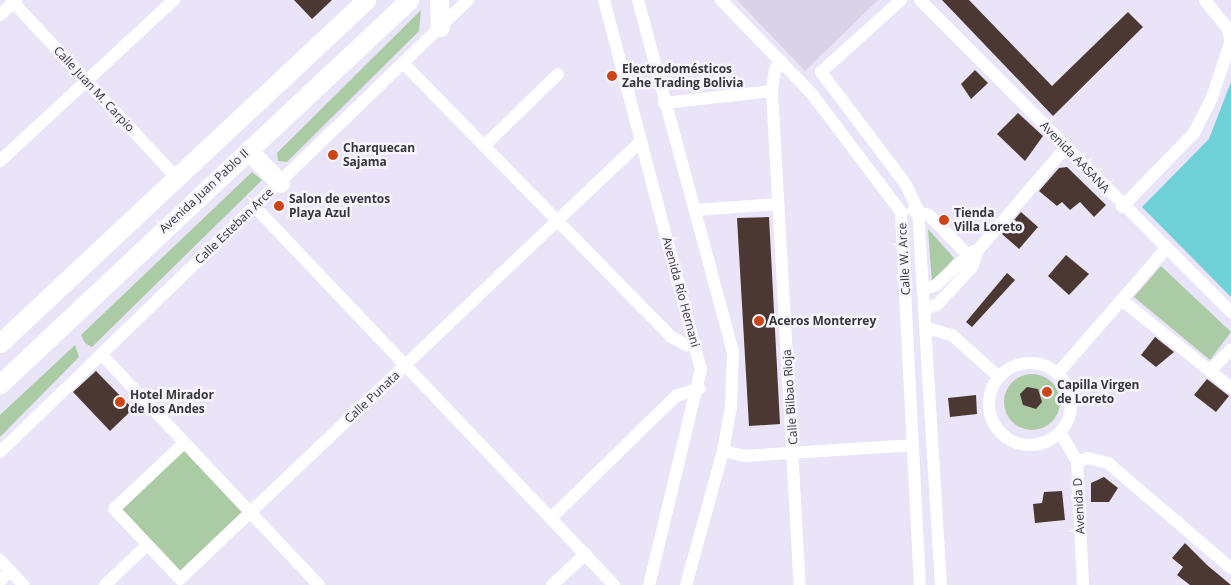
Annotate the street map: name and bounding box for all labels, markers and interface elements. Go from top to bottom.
street label: Calle Juan M. Carpio [51,43,137,135]
place label: Electrodomésticos Zahe Trading Bolivia [622,62,744,90]
marker: Electrodomésticos Zahe Trading Bolivia [606,70,618,82]
street label: Avenida AASANA [1037,118,1113,196]
place label: Charquecan Sajama [343,141,415,169]
street label: Avenida Juan Pablo II [156,146,252,236]
marker: Charquecan Sajama [327,149,339,161]
street label: Calle Esteban Arce [192,185,276,267]
place label: Salon de eventos Playa Azul [289,192,390,220]
marker: Salon de eventos Playa Azul [273,200,285,212]
place label: Tienda Villa Loreto [954,206,1023,234]
marker: Tienda Villa Loreto [938,214,950,226]
street label: Calle W. Arce [895,222,913,296]
street label: Avenida Río Hernani [659,235,703,349]
place label: Aceros Monterrey [769,314,876,328]
marker: Aceros Monterrey [753,315,765,327]
street label: Calle Bilbao Rioja [779,349,801,445]
street label: Calle Punata [342,368,402,426]
place label: Capilla Virgen de Loreto [1057,378,1140,406]
marker: Capilla Virgen de Loreto [1041,386,1053,398]
place label: Hotel Mirador de los Andes [130,388,214,416]
marker: Hotel Mirador de los Andes [114,396,126,408]
street label: Avenida D [1070,477,1088,535]

